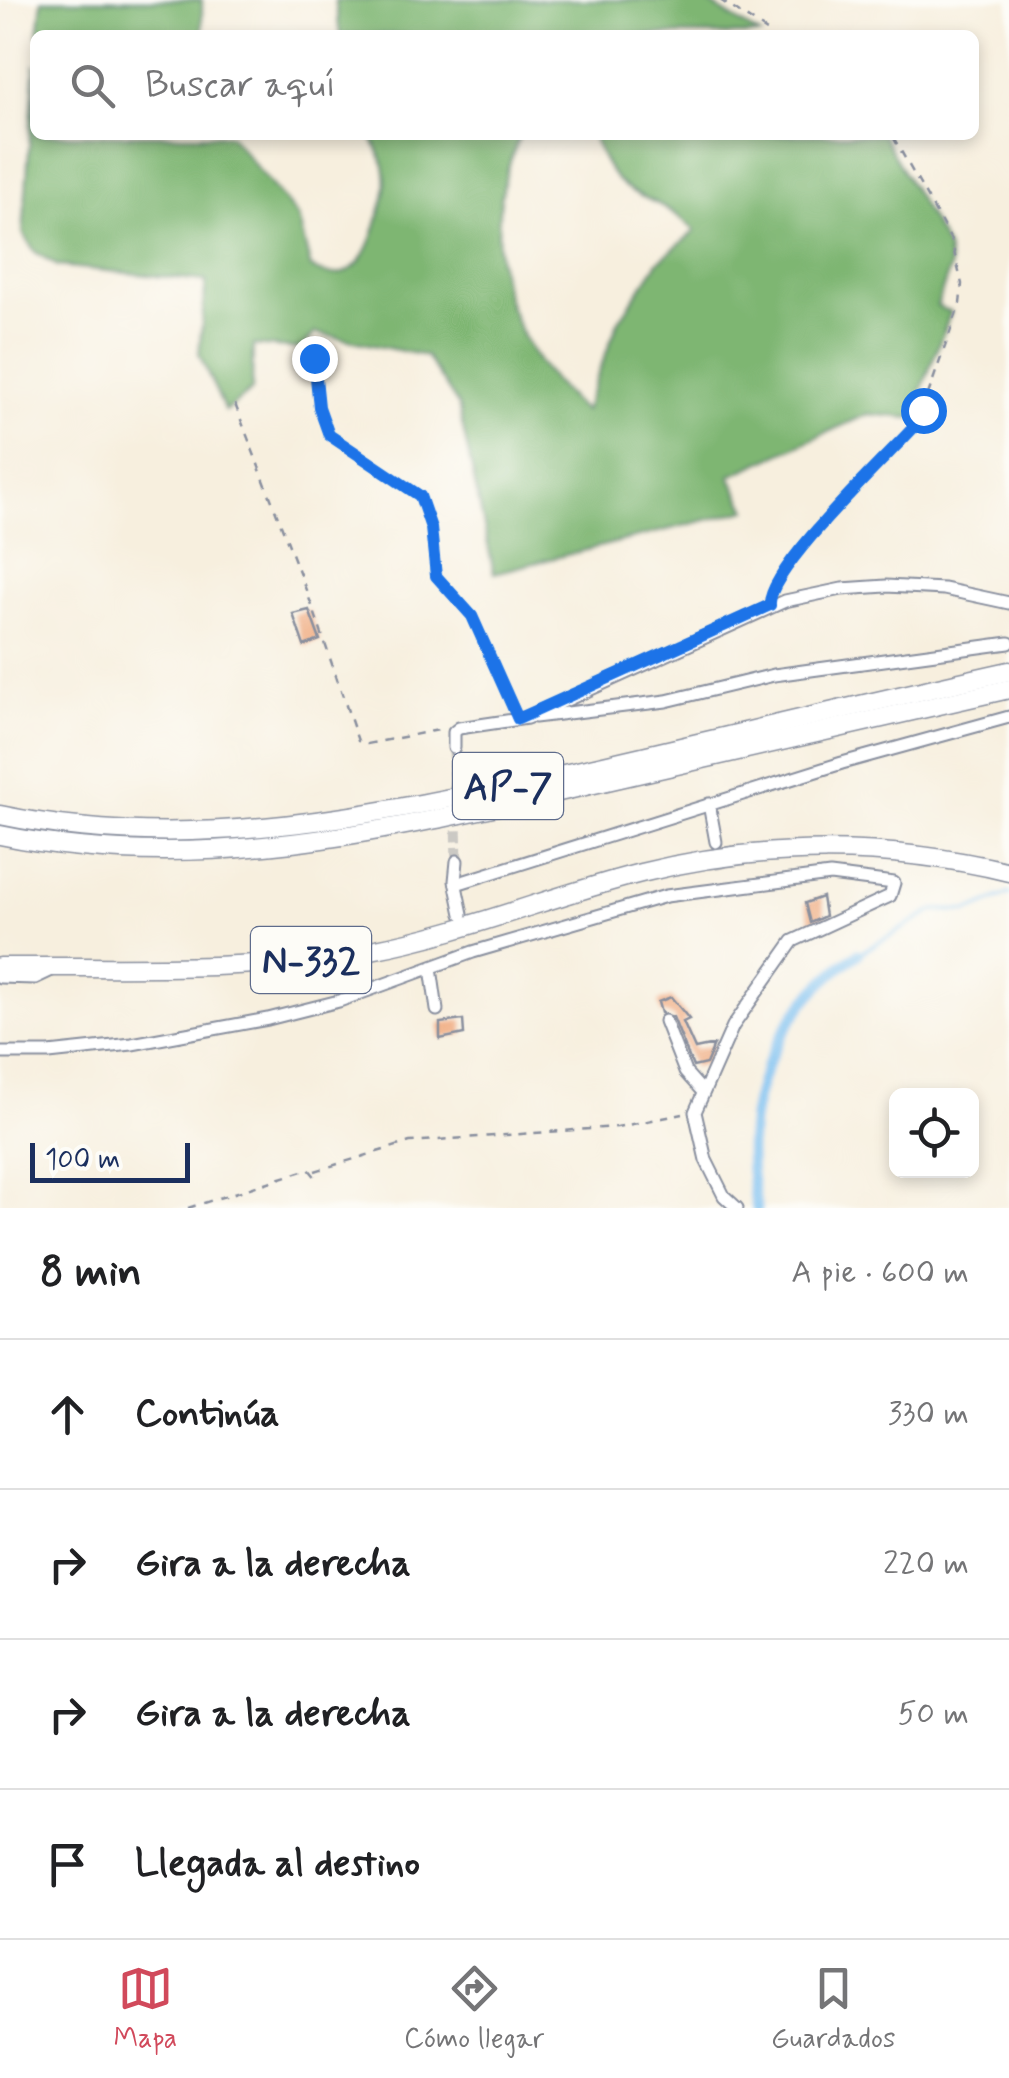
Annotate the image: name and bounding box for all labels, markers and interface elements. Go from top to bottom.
search box [30,30,979,140]
icon: search [65,58,120,113]
text: Buscar aquí [145,61,336,110]
route end [292,336,338,382]
route start [901,388,947,434]
road number: AP-7 [453,753,563,819]
road number: N-332 [251,927,371,993]
map controls [889,1088,979,1178]
button: locate [889,1088,979,1178]
scale bar [30,1138,190,1182]
text: 100 m [45,1142,120,1179]
text: 8 min [40,1246,142,1301]
text: A pie · 600 m [791,1252,969,1294]
icon: ahead [40,1387,95,1442]
text: Continúa [135,1390,280,1439]
text: 330 m [888,1393,969,1435]
icon: right [40,1537,95,1592]
text: Gira a la derecha [135,1540,411,1589]
text: 220 m [883,1543,969,1585]
icon: right [40,1687,95,1742]
text: Gira a la derecha [135,1690,411,1739]
text: 50 m [897,1693,969,1735]
icon: arrive [40,1837,95,1892]
text: Llegada al destino [135,1840,420,1889]
tab: Mapa [113,1961,177,2058]
tab: Cómo llegar [404,1961,544,2058]
tab: Guardados [771,1961,896,2058]

